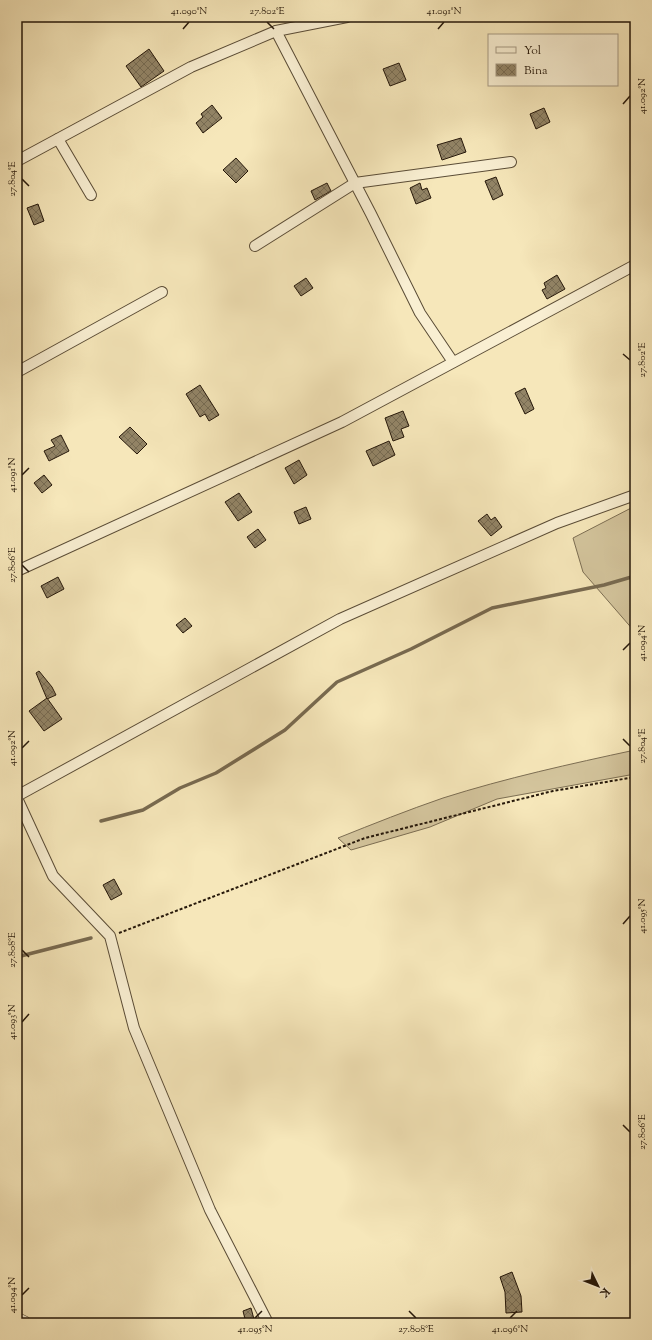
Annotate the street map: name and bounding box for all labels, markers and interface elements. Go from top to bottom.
text: 41.090°N [171,4,207,19]
text: 27.802°E [249,4,285,19]
text: 41.091°N [427,4,461,19]
legend [488,34,618,86]
text: Yol [524,42,542,60]
text: Bina [524,62,548,80]
text: 41.092°N [635,78,650,114]
text: 27.804°E [5,161,20,197]
text: 27.802°E [635,342,650,378]
text: 41.091°N [5,458,20,492]
text: 27.806°E [5,547,20,583]
text: 41.094°N [635,625,650,661]
text: 27.804°E [635,728,650,764]
text: 41.092°N [5,730,20,766]
text: 41.095°N [635,899,650,933]
text: 27.808°E [5,932,20,968]
text: 41.093°N [5,1004,20,1040]
text: 27.806°E [635,1114,650,1150]
north arrow [578,1266,618,1306]
text: 41.094°N [5,1277,20,1313]
text: K [596,1283,614,1301]
text: 41.095°N [238,1322,272,1337]
text: 27.808°E [398,1322,434,1337]
text: 41.096°N [492,1322,528,1337]

